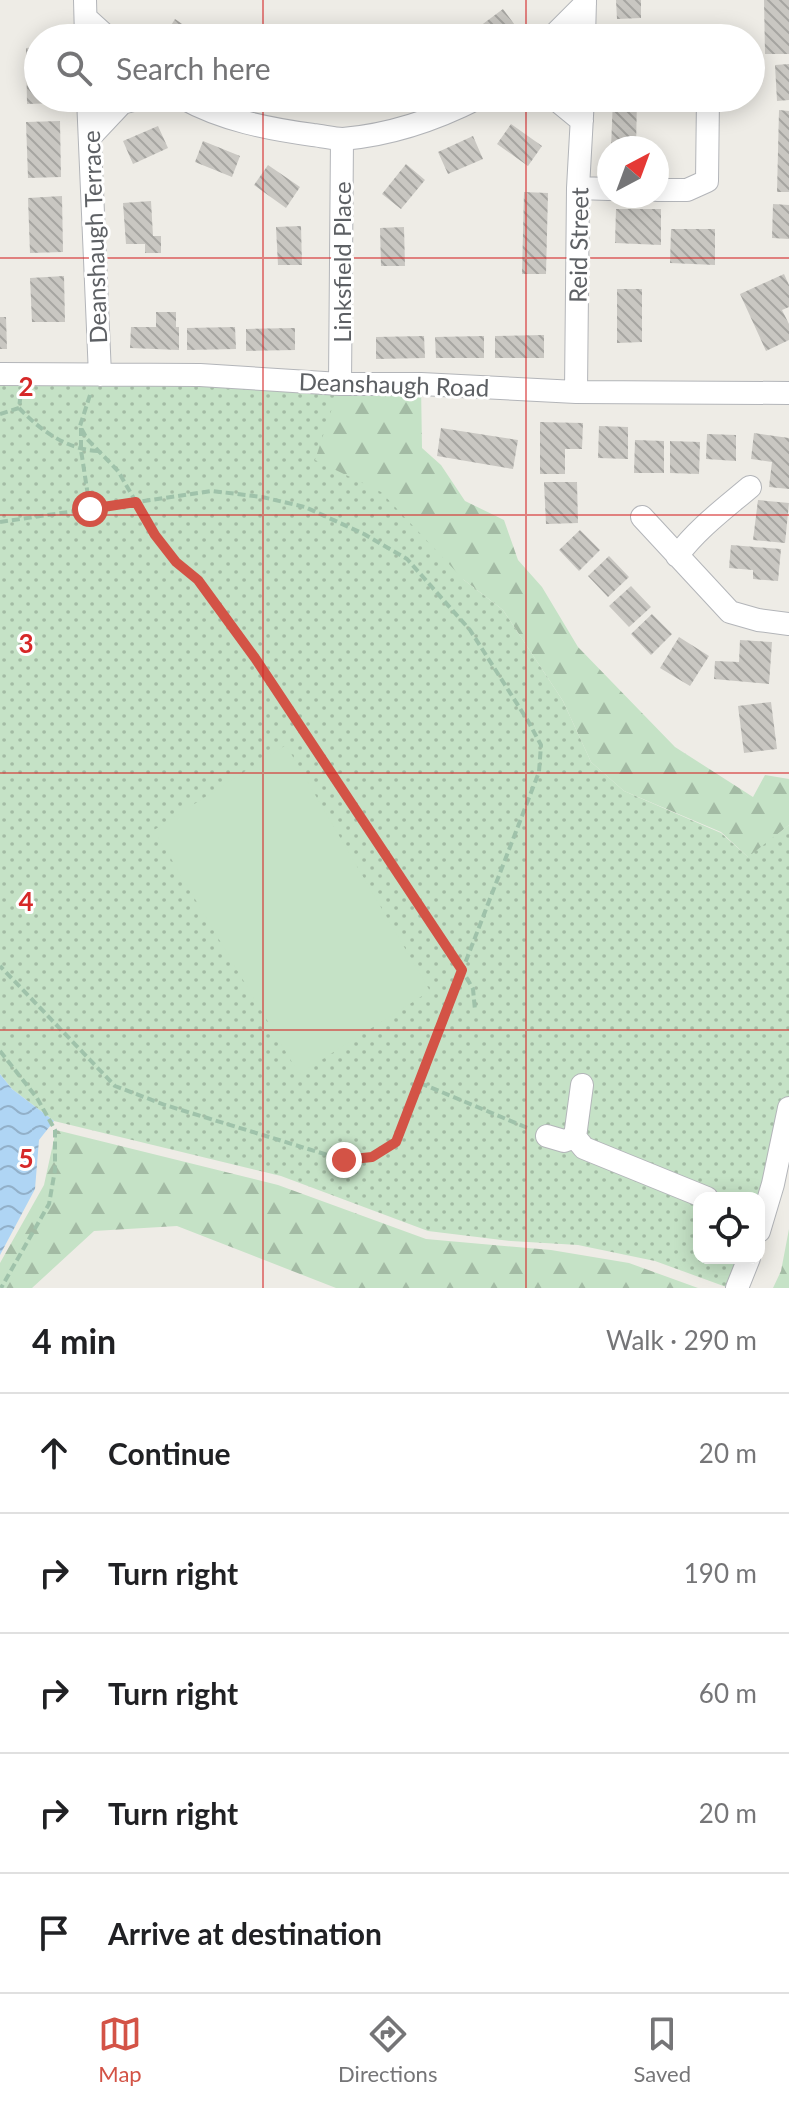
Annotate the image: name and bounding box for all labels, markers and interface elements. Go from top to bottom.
search box [24,24,765,112]
icon: search [52,46,96,90]
text: Search here [116,50,271,86]
street label: Deanshaugh Terrace [76,130,112,344]
north arrow [597,136,669,208]
street label: Linksfield Place [327,181,356,343]
street label: Reid Street [562,187,594,303]
street label: Deanshaugh Road [298,366,490,402]
text: 2 [18,370,34,402]
route start [72,491,108,527]
text: 3 [18,627,34,659]
text: 4 [18,885,34,917]
text: 5 [18,1142,34,1174]
route end [326,1142,362,1178]
map controls [693,1192,765,1264]
button: locate [693,1192,765,1264]
text: 4 min [32,1320,116,1361]
text: Walk · 290 m [606,1324,757,1356]
icon: ahead [32,1431,76,1475]
text: Continue [108,1435,231,1471]
text: 20 m [699,1437,757,1469]
icon: right [32,1551,76,1595]
text: Turn right [108,1555,238,1591]
text: 190 m [684,1557,757,1589]
icon: right [32,1671,76,1715]
text: Turn right [108,1675,238,1711]
text: 60 m [699,1677,757,1709]
icon: right [32,1791,76,1835]
text: Turn right [108,1795,238,1831]
text: 20 m [699,1797,757,1829]
icon: arrive [32,1911,76,1955]
text: Arrive at destination [108,1915,382,1951]
tab: Map [98,2012,142,2087]
tab: Directions [338,2012,437,2087]
tab: Saved [633,2012,691,2087]

